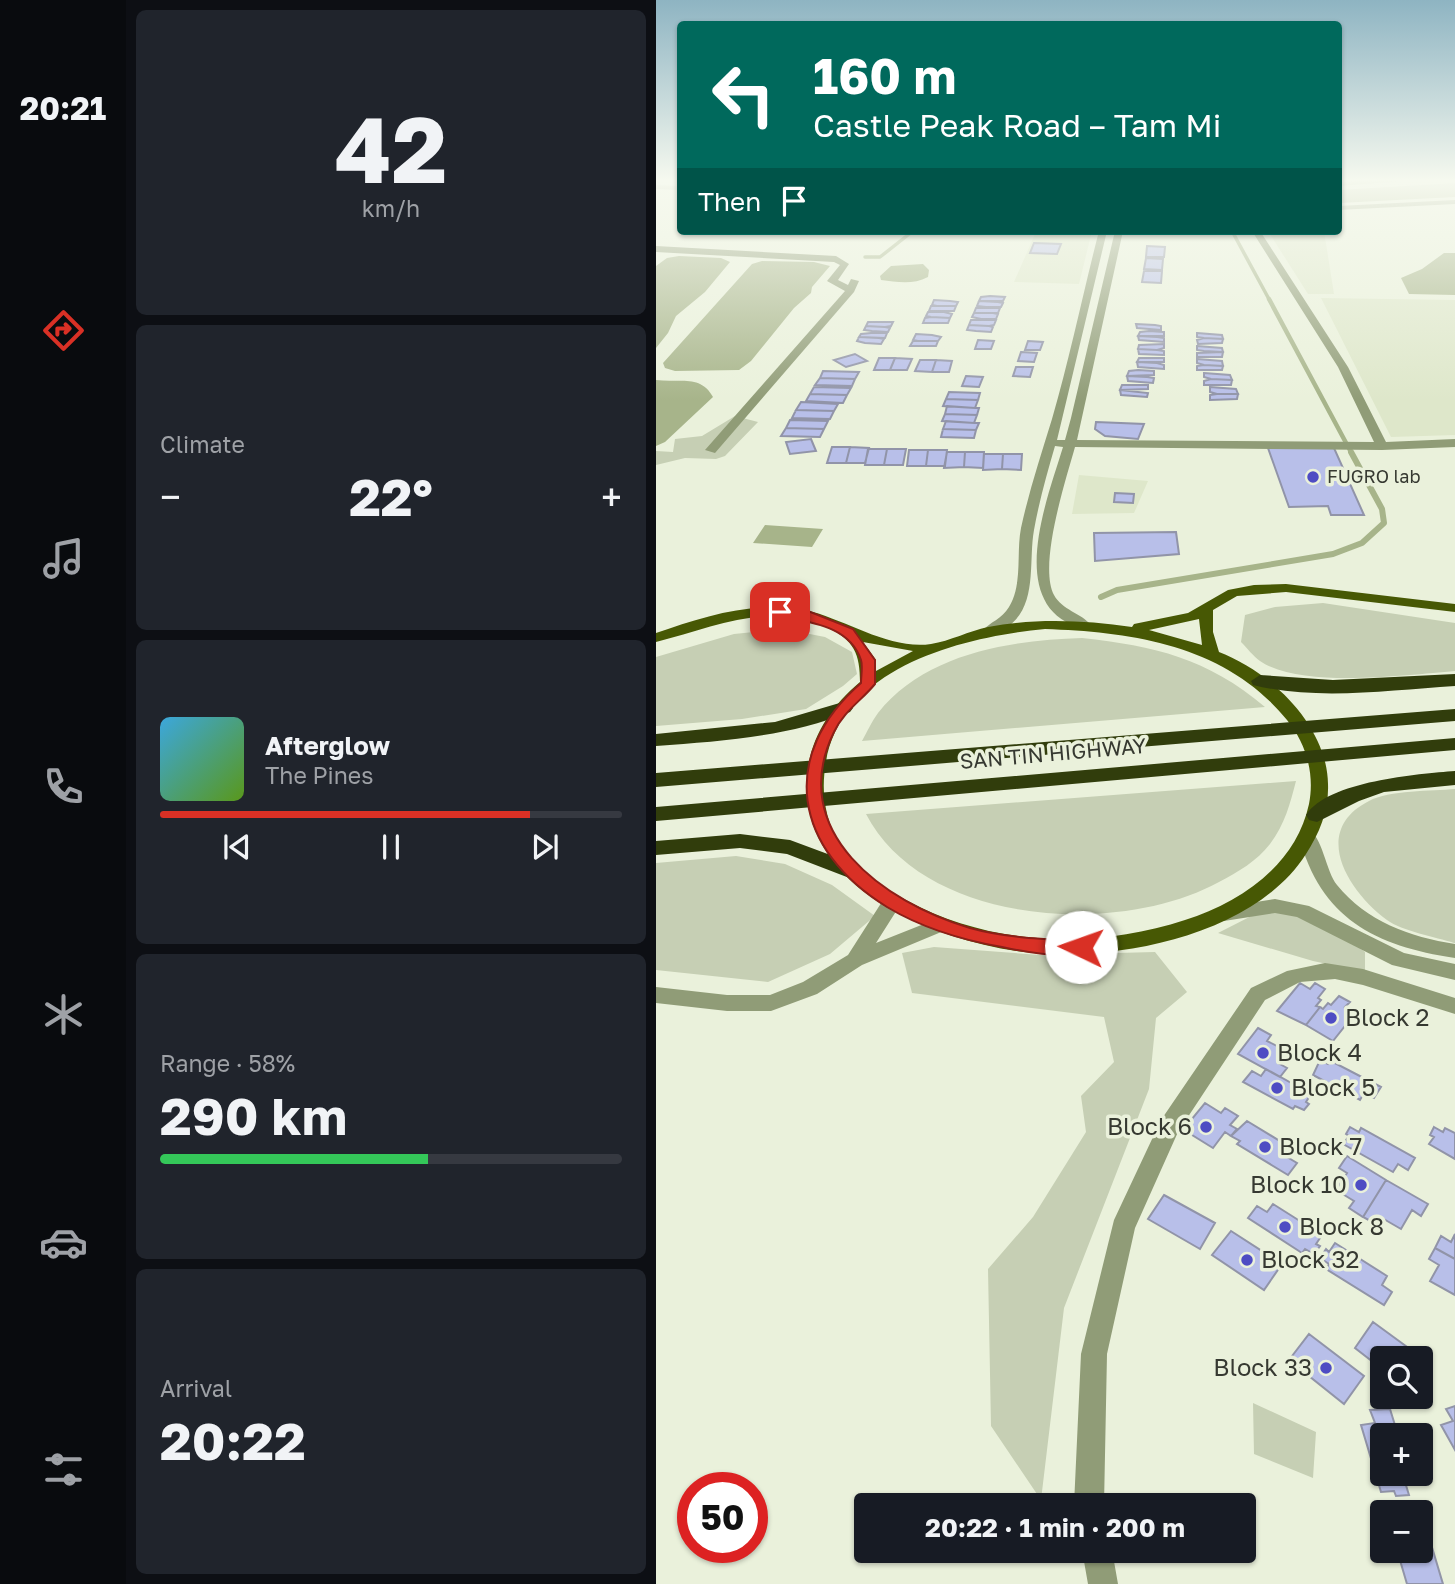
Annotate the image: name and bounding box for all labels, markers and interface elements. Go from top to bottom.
text: 160 m [813,46,956,105]
icon: left [698,49,789,140]
text: 20:21 [20,89,106,127]
text: 42 [335,94,447,203]
text: Castle Peak Road – Tam Mi [813,106,1221,144]
icon: arrive [775,182,813,220]
text: Then [698,186,761,217]
text: km/h [362,194,420,222]
icon: directions [39,306,88,355]
text: Climate [160,430,245,458]
text: 22° [349,465,433,527]
place label: FUGRO lab [1327,465,1421,487]
marker: FUGRO lab [1305,469,1321,485]
text: − [160,474,181,519]
text: + [601,474,622,519]
icon: music [39,534,88,583]
pin [750,582,810,642]
icon: arrive [761,593,799,631]
text: Afterglow [265,730,390,761]
street label: SAN TIN HIGHWAY [959,732,1148,774]
text: The Pines [265,761,373,789]
icon: phone [39,762,88,811]
icon: previous [218,828,256,866]
icon: pause [372,828,410,866]
icon: next [526,828,564,866]
position arrow [1044,910,1118,984]
icon: climate [39,990,88,1039]
place label: Block 2 [1345,1002,1429,1031]
marker: Block 2 [1323,1010,1339,1026]
place label: Block 4 [1277,1037,1362,1066]
marker: Block 4 [1255,1045,1271,1061]
text: Range · 58% [160,1049,295,1077]
place label: Block 5 [1291,1072,1375,1101]
marker: Block 5 [1269,1080,1285,1096]
text: 290 km [160,1084,347,1146]
place label: Block 6 [1107,1111,1192,1140]
marker: Block 6 [1198,1119,1214,1135]
place label: Block 7 [1279,1131,1362,1160]
marker: Block 7 [1257,1139,1273,1155]
place label: Block 10 [1250,1169,1347,1198]
marker: Block 10 [1353,1177,1369,1193]
place label: Block 8 [1299,1211,1384,1240]
icon: car [39,1218,88,1267]
marker: Block 8 [1277,1219,1293,1235]
place label: Block 32 [1261,1244,1360,1273]
marker: Block 32 [1239,1252,1255,1268]
map controls [1370,1346,1433,1563]
button: search [1370,1346,1433,1409]
place label: Block 33 [1213,1352,1312,1381]
marker: Block 33 [1318,1360,1334,1376]
text: Arrival [160,1374,232,1402]
text: 20:22 [160,1409,306,1471]
button: + [1370,1423,1433,1486]
icon: filters [39,1445,88,1494]
speed limit sign: 50 [677,1472,768,1563]
button: − [1370,1500,1433,1563]
text: 20:22 · 1 min · 200 m [925,1512,1185,1543]

